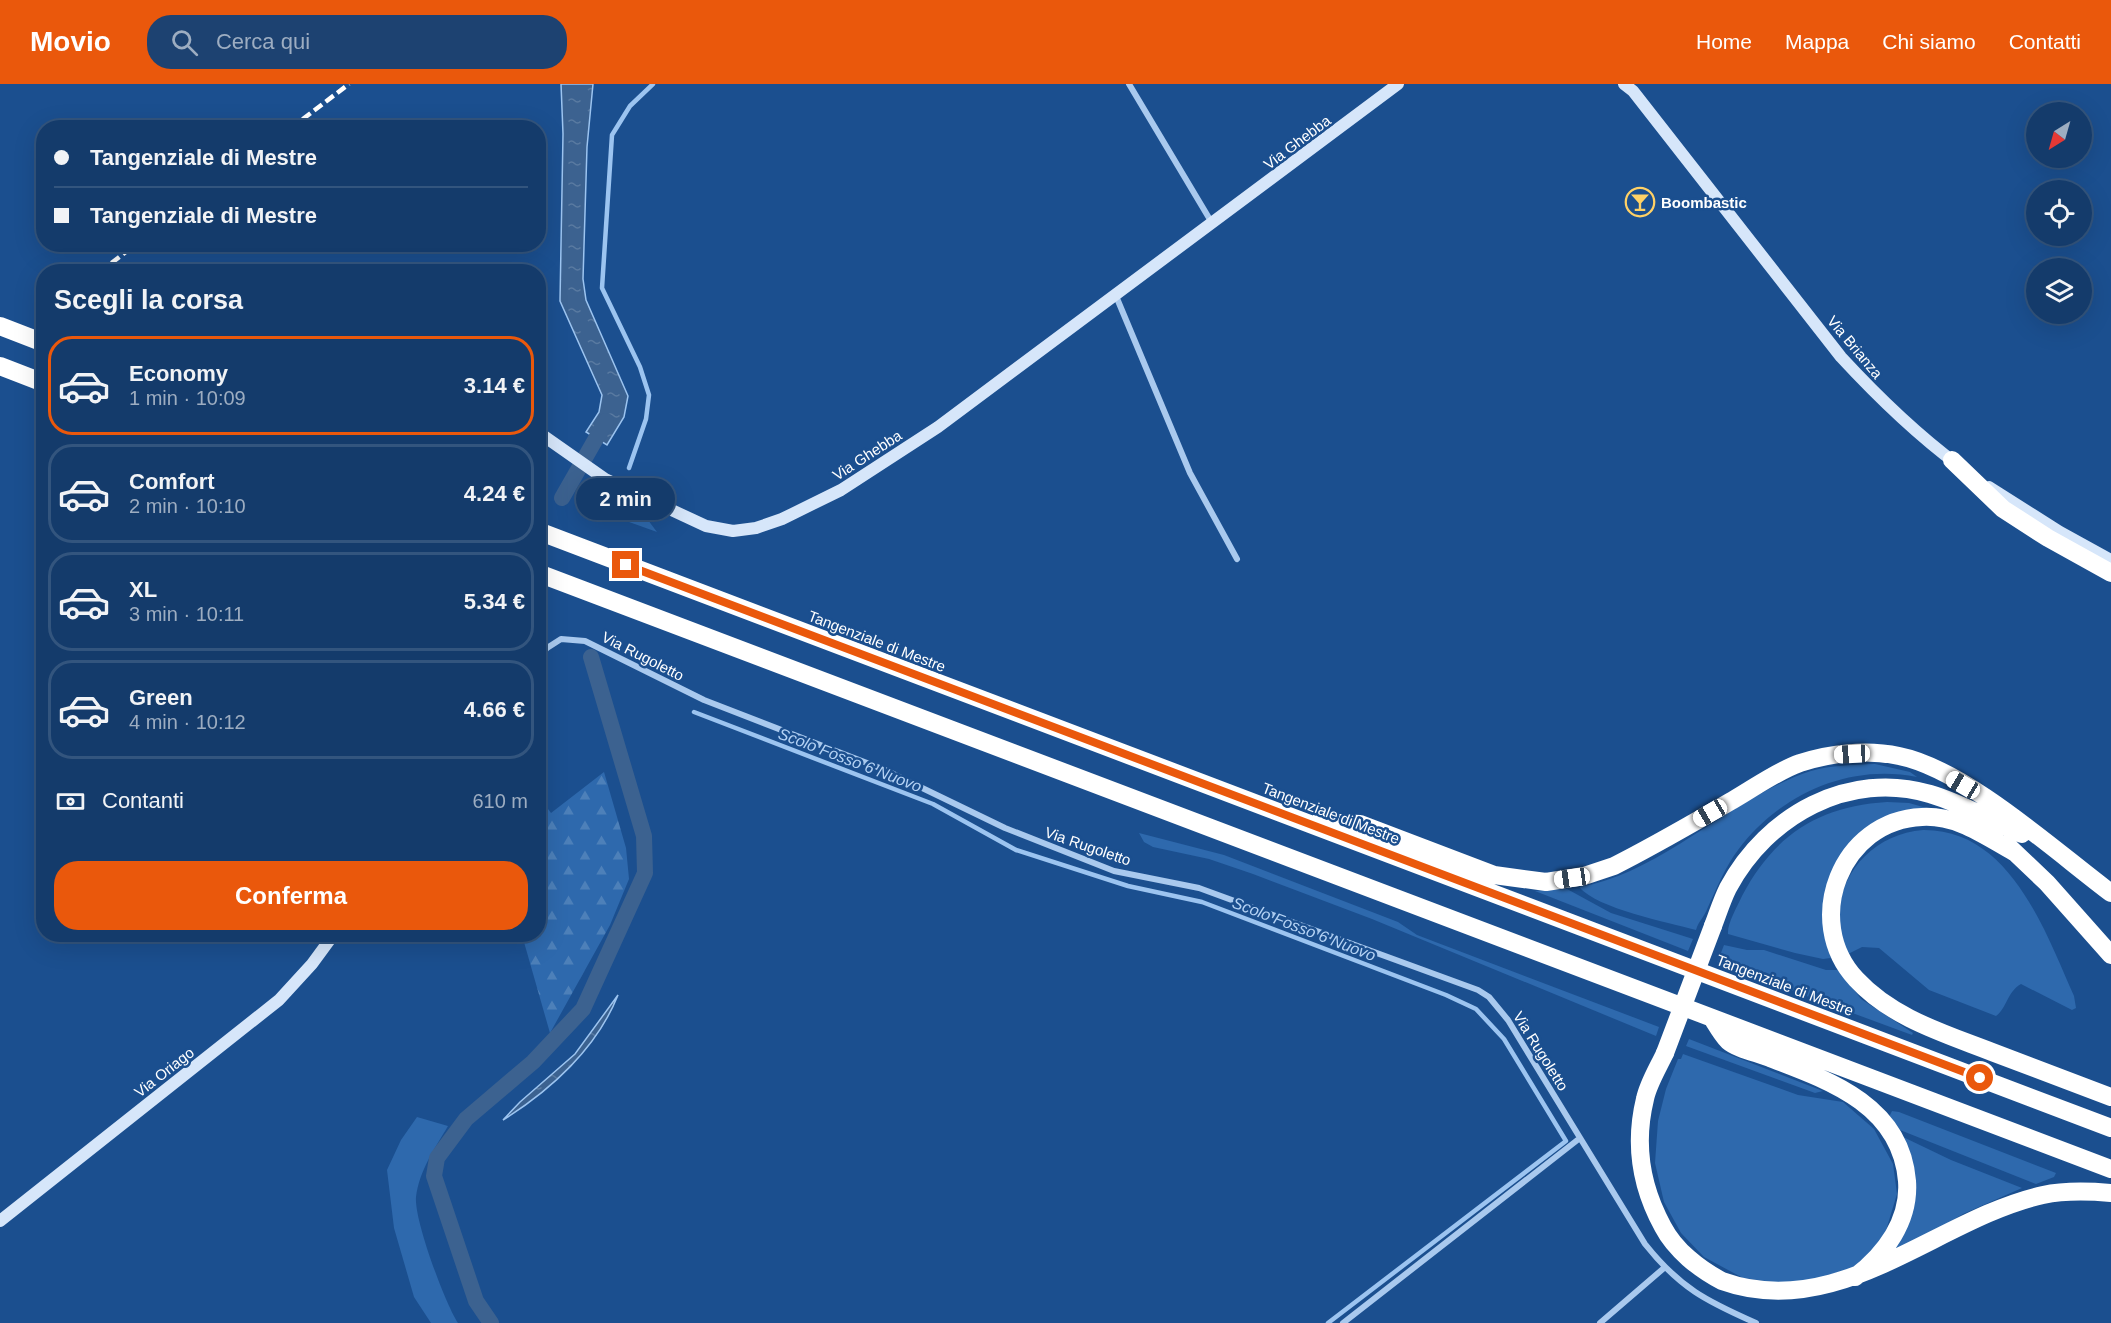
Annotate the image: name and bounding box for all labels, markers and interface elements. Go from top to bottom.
search box [147,15,567,69]
text: Movio [30,26,111,57]
icon: search [168,26,201,59]
text: Cerca qui [216,29,310,54]
text: Home [1696,30,1752,53]
text: Mappa [1785,30,1849,53]
text: Chi siamo [1882,30,1976,53]
text: Contatti [2009,30,2081,53]
north arrow [2026,102,2092,168]
map controls [2026,102,2092,324]
street label: Via Ghebba [1260,111,1334,173]
text: Tangenziale di Mestre [90,145,317,170]
button: locate [2026,180,2092,246]
bar icon: Boombastic [1624,186,1656,218]
place label: Boombastic [1661,194,1747,211]
text: Tangenziale di Mestre [90,203,317,228]
button: layers [2026,258,2092,324]
text: Scegli la corsa [54,285,243,315]
street label: Via Brianza [1824,312,1886,382]
icon: car [57,359,111,413]
text: Economy [129,361,228,386]
text: 3.14 € [464,373,525,398]
text: 1 min · 10:09 [129,387,246,409]
street label: Via Ghebba [829,426,905,484]
icon: car [57,467,111,521]
text: Comfort [129,469,215,494]
callout: 2 min [576,478,676,520]
text: 4.24 € [464,481,525,506]
text: 2 min [599,488,652,510]
text: 2 min · 10:10 [129,495,246,517]
route end [612,551,639,578]
icon: car [57,575,111,629]
text: XL [129,577,157,602]
text: 5.34 € [464,589,525,614]
text: 3 min · 10:11 [129,603,244,625]
street label: Tangenziale di Mestre [806,607,948,675]
street label: Via Rugoletto [599,628,687,684]
icon: car [57,683,111,737]
text: Green [129,685,193,710]
text: 4.66 € [464,697,525,722]
text: 4 min · 10:12 [129,711,246,733]
water label: Scolo Fosso 6 Nuovo [776,725,924,795]
car [1834,744,1870,764]
car [1943,768,1983,802]
street label: Tangenziale di Mestre [1260,779,1402,847]
icon: cash [54,785,87,818]
text: Contanti [102,788,184,813]
text: 610 m [472,790,528,812]
car [1690,796,1730,830]
street label: Via Rugoletto [1043,823,1133,869]
button: Conferma [54,861,528,930]
car [1553,867,1591,889]
water label: Scolo Fosso 6 Nuovo [1230,894,1378,964]
street label: Tangenziale di Mestre [1714,951,1856,1019]
street label: Via Rugoletto [1510,1008,1572,1094]
street label: Via Oriago [131,1044,197,1100]
route start [1966,1064,1993,1091]

